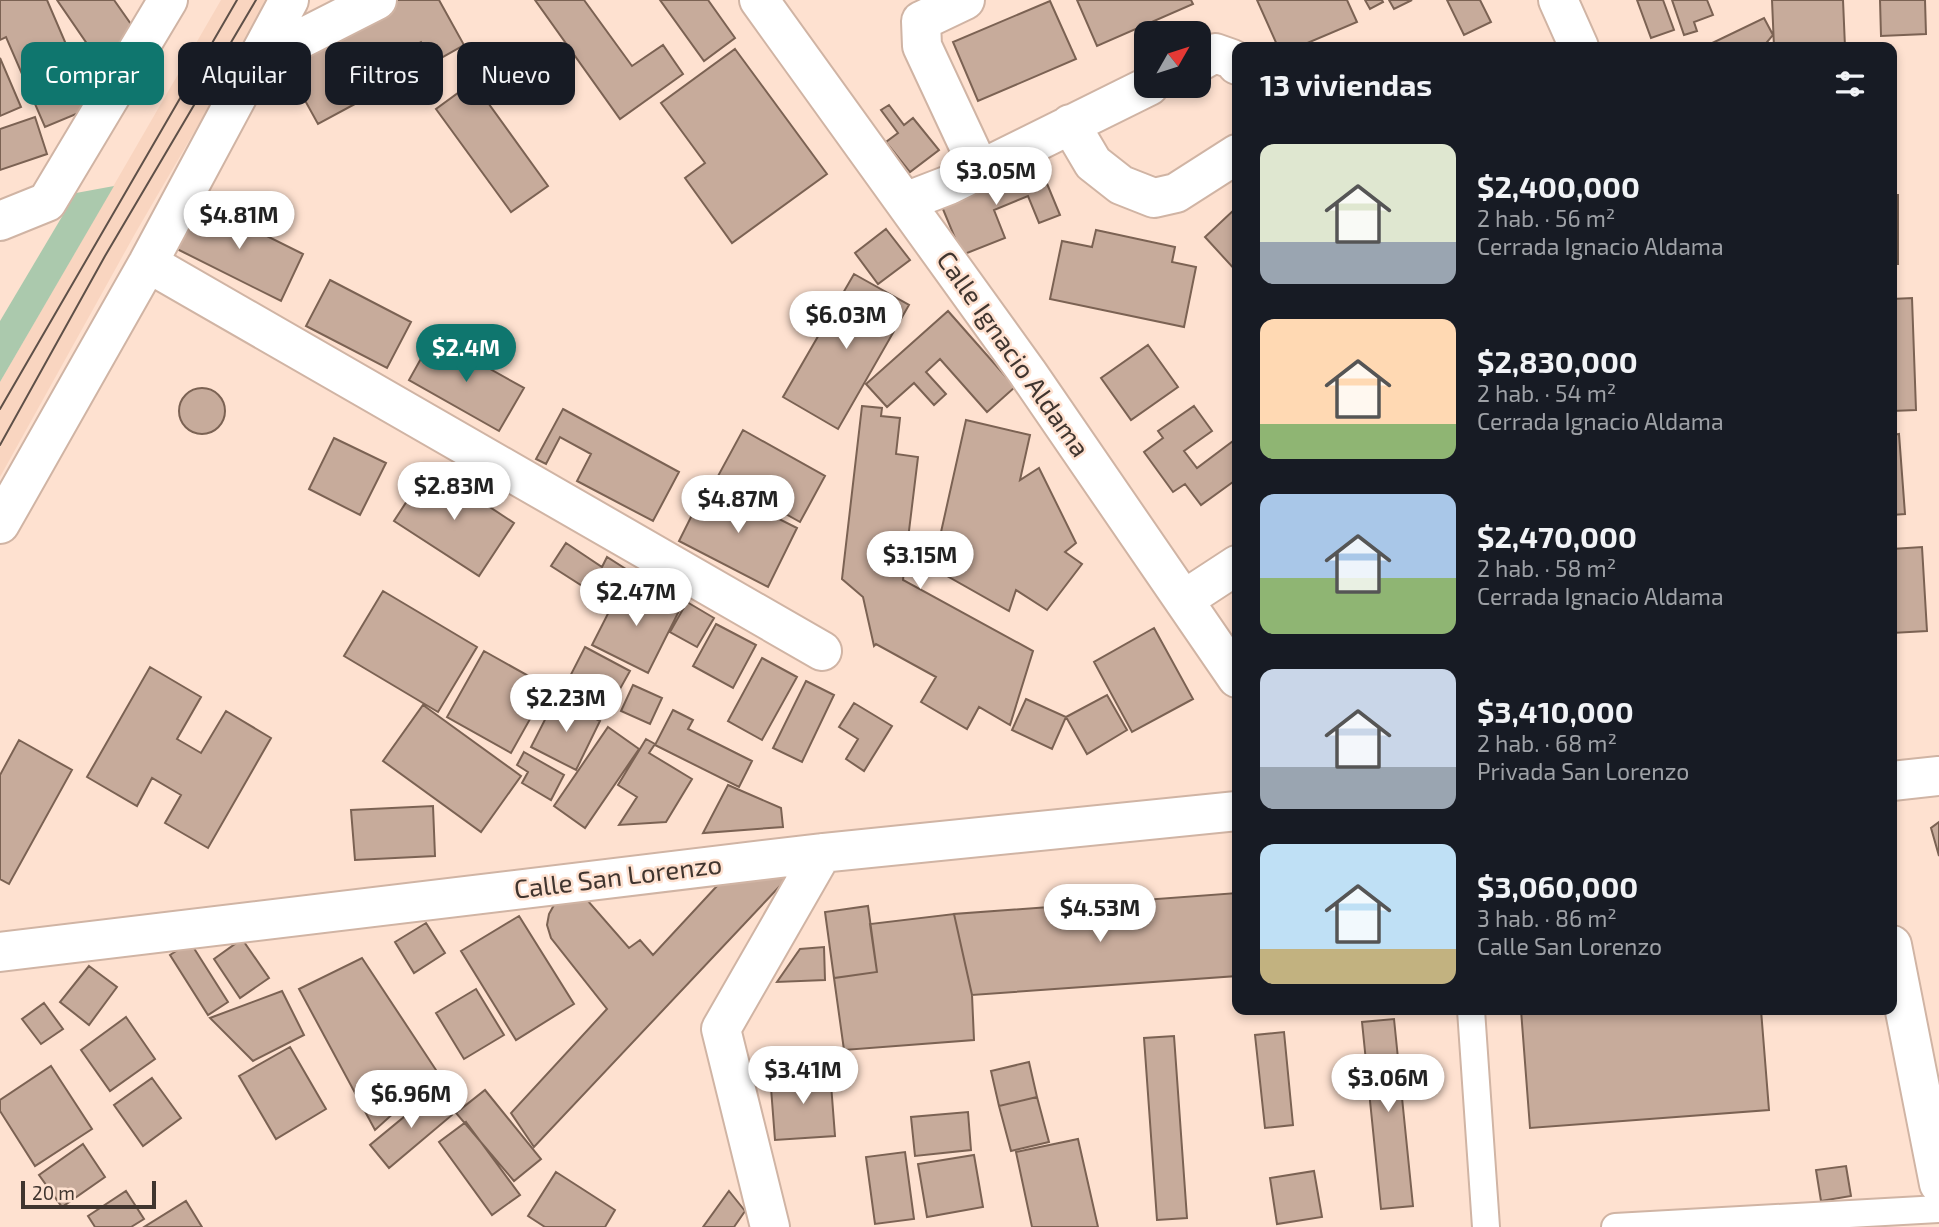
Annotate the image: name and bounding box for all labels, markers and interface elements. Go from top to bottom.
north arrow [1134,21,1211,98]
map controls [1134,21,1211,98]
chip: Comprar [21,42,164,105]
chip: Alquilar [178,42,311,105]
chip: Filtros [325,42,443,105]
chip: Nuevo [457,42,575,105]
icon: filters [1831,65,1869,103]
text: 13 viviendas [1260,66,1432,102]
pin: $3.05M [939,148,1053,207]
text: $3.05M [956,156,1036,184]
text: $2,400,000 [1477,168,1640,204]
icon: home [1316,172,1400,256]
pin: $4.81M [182,191,296,251]
text: $4.81M [200,200,278,228]
text: 2 hab. · 56 m² [1477,204,1615,232]
text: Cerrada Ignacio Aldama [1477,232,1724,260]
street label: Calle Ignacio Aldama [931,244,1097,462]
pin: $6.03M [789,292,903,351]
text: $6.03M [805,300,887,328]
pin: $2.4M [417,324,515,384]
text: $2.4M [432,333,500,361]
text: $2,830,000 [1477,343,1638,379]
icon: home [1316,347,1400,431]
text: 2 hab. · 54 m² [1477,379,1616,407]
text: Cerrada Ignacio Aldama [1477,407,1724,435]
pin: $2.83M [397,462,511,522]
text: $2.83M [414,471,494,499]
pin: $4.87M [681,476,795,535]
text: $4.87M [697,484,779,512]
text: $2,470,000 [1477,518,1637,554]
icon: home [1316,522,1400,606]
pin: $3.15M [863,532,977,591]
text: $3.15M [883,540,957,568]
text: 2 hab. · 58 m² [1477,554,1616,582]
pin: $2.47M [579,568,693,628]
text: $2.47M [596,577,676,605]
text: Cerrada Ignacio Aldama [1477,582,1724,610]
pin: $2.23M [509,674,623,734]
text: $2.23M [526,683,606,711]
text: $3,410,000 [1477,693,1634,729]
icon: home [1316,697,1400,781]
text: 2 hab. · 68 m² [1477,729,1617,757]
text: Privada San Lorenzo [1477,757,1689,785]
street label: Calle San Lorenzo [512,847,724,904]
text: $3,060,000 [1477,868,1638,904]
icon: home [1316,872,1400,956]
pin: $4.53M [1043,884,1157,944]
text: $4.53M [1060,893,1140,921]
text: 3 hab. · 86 m² [1477,904,1617,932]
text: Calle San Lorenzo [1477,932,1662,960]
pin: $3.41M [746,1046,860,1106]
pin: $3.06M [1331,1054,1445,1114]
text: $3.41M [764,1055,842,1083]
text: $3.06M [1347,1063,1429,1091]
pin: $6.96M [354,1070,468,1130]
text: $6.96M [371,1079,451,1107]
scale bar [21,1178,156,1210]
text: 20 m [32,1181,75,1204]

